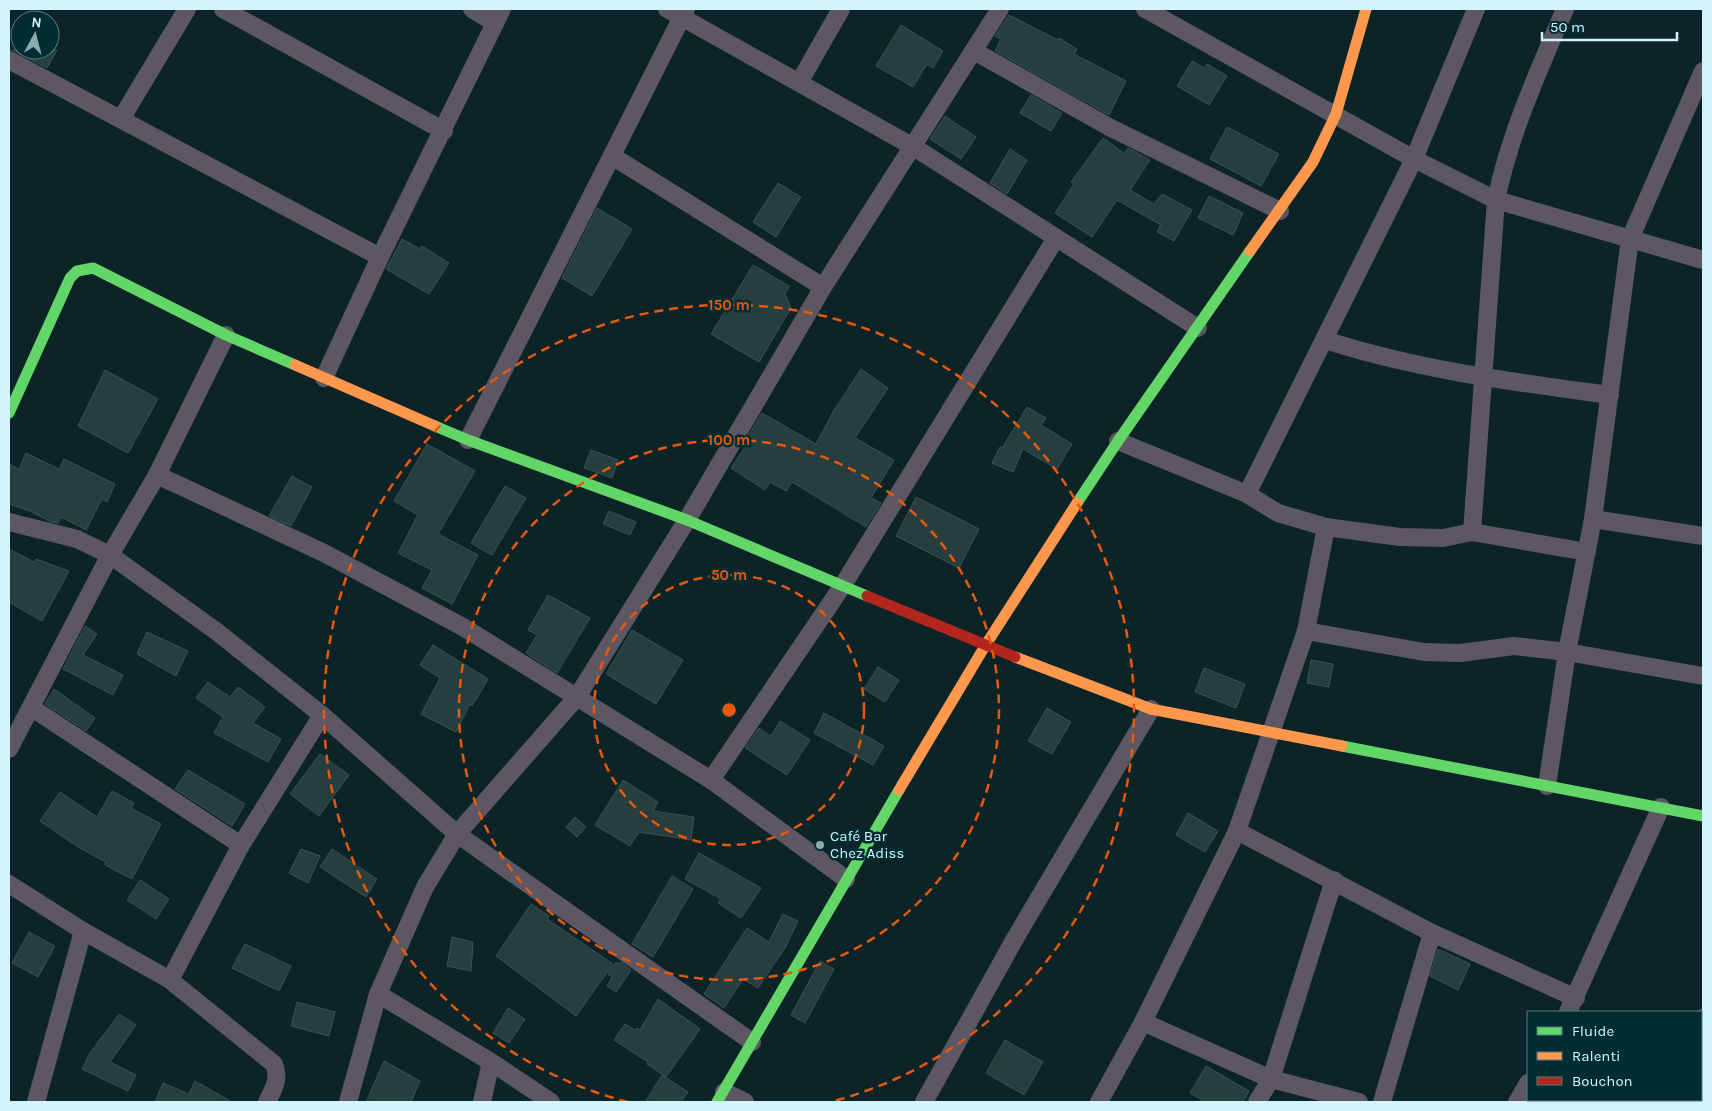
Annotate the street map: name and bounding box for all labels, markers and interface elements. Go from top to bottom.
north arrow [10,10,60,60]
scale bar [1542,10,1677,42]
text: N [31,14,43,32]
text: 50 m [1550,18,1585,36]
text: 150 m [708,296,750,314]
text: 100 m [708,431,750,449]
text: 50 m [711,566,747,584]
centre of rings [720,701,738,719]
place label: Café Bar Chez Adiss [830,827,904,862]
marker: Café Bar Chez Adiss [814,839,826,851]
legend [1527,1011,1702,1101]
text: Fluide [1572,1022,1614,1040]
text: Ralenti [1572,1047,1621,1065]
text: Bouchon [1572,1072,1633,1090]

